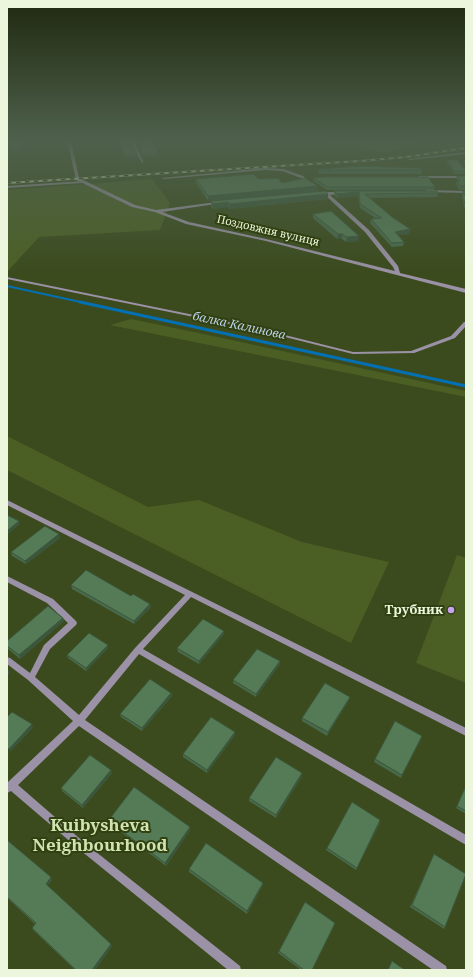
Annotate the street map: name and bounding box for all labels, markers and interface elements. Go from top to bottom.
street label: Поздовжня вулиця [215,213,321,249]
water label: балка Калинова [191,309,287,343]
place label: Трубник [384,602,443,618]
marker: Трубник [446,605,456,615]
district label: Kuibysheva Neighbourhood [33,816,167,856]

